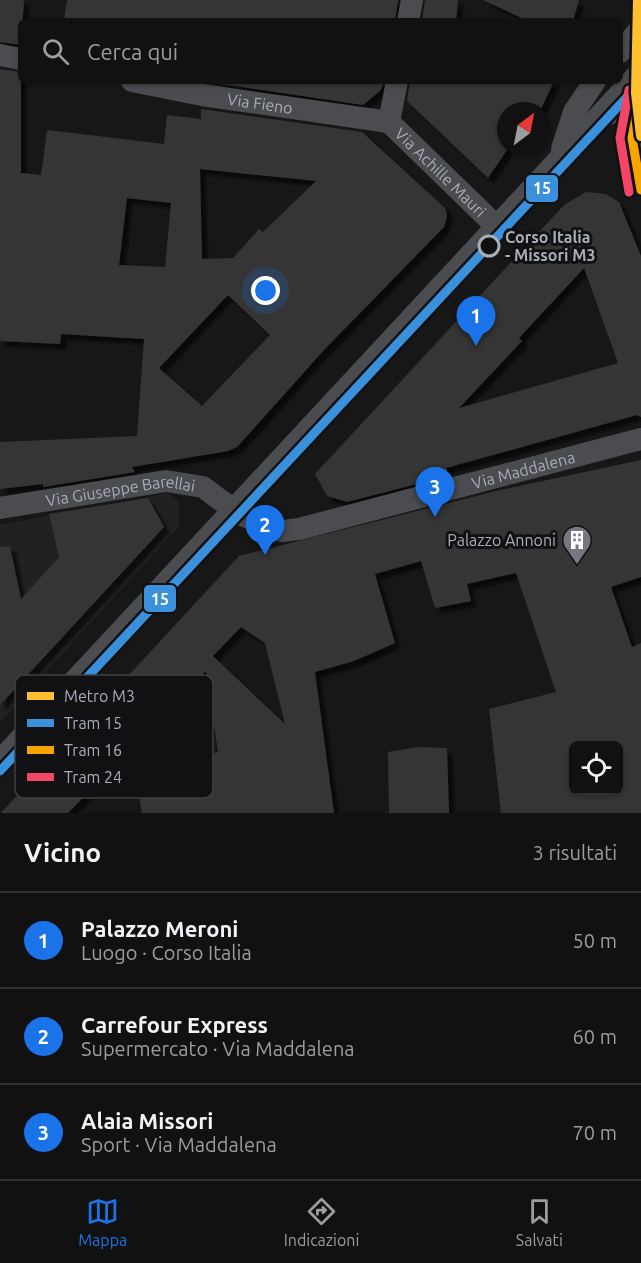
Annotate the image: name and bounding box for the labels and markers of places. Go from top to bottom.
place label: Corso Italia - Missori M3 [505,228,596,264]
marker: Corso Italia - Missori M3 [478,235,500,257]
pin: 1 [456,296,496,346]
pin: 3 [416,468,454,517]
pin: 2 [246,506,284,555]
building icon: Palazzo Annoni [561,524,593,566]
place label: Palazzo Annoni [447,531,556,549]

